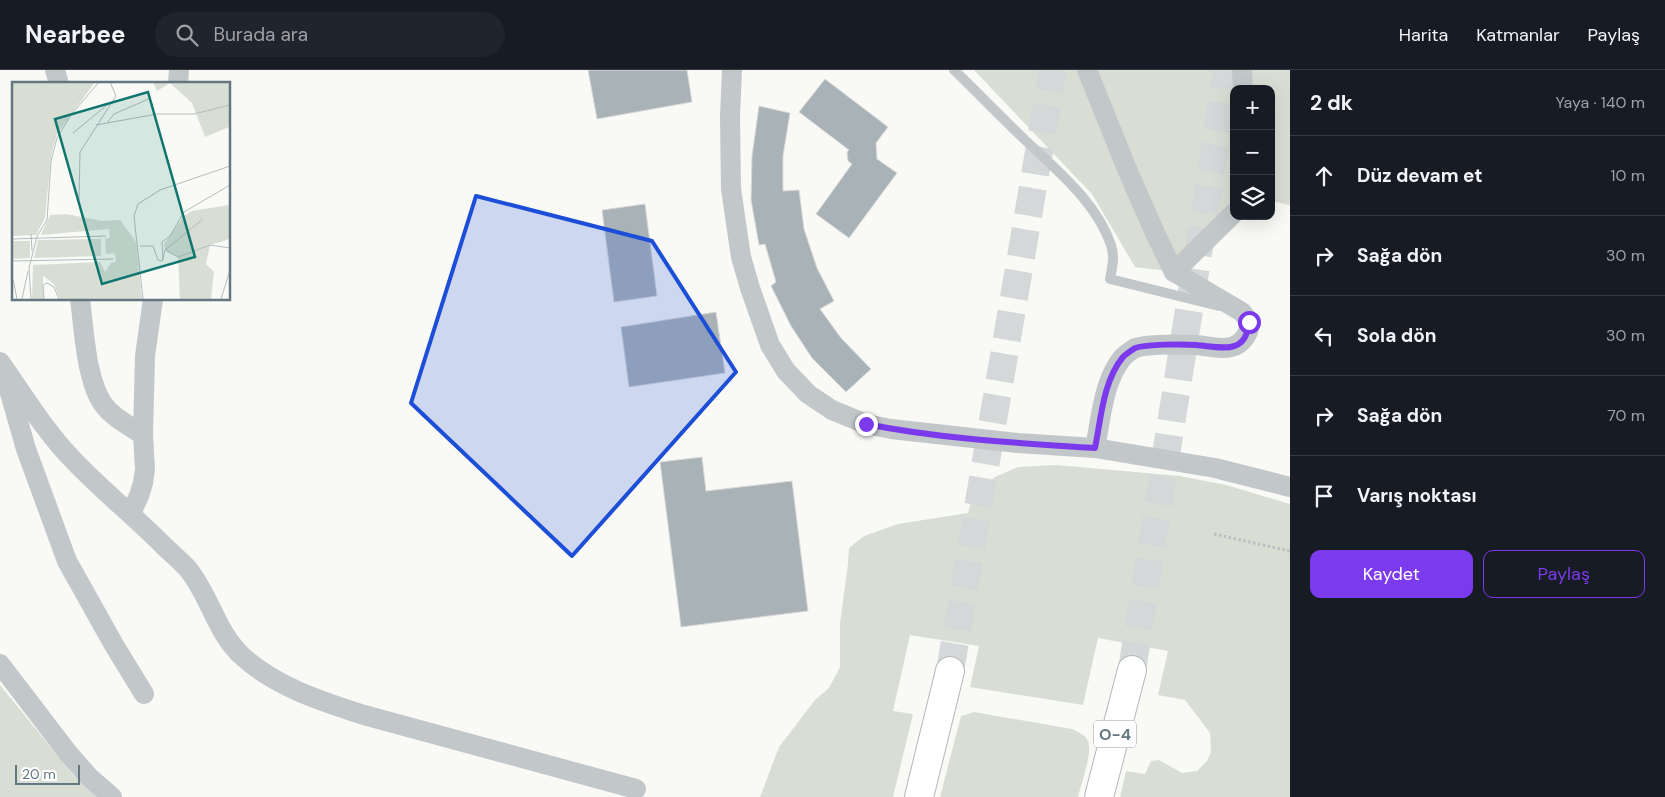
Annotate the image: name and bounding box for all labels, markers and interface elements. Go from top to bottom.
search box [155,12,505,57]
text: Nearbee [25,19,125,50]
icon: search [173,21,201,49]
text: Burada ara [213,22,308,47]
text: Harita [1399,23,1448,47]
text: Katmanlar [1476,23,1560,47]
text: Paylaş [1588,23,1640,47]
inset map [12,82,230,300]
map controls [1230,85,1275,220]
button: + [1230,85,1275,130]
text: 2 dk [1310,89,1353,117]
text: Yaya · 140 m [1555,92,1645,113]
button: − [1230,130,1275,175]
icon: ahead [1310,162,1338,190]
text: Düz devam et [1357,163,1483,188]
text: 10 m [1611,165,1645,186]
button: layers [1230,175,1275,220]
icon: right [1310,242,1338,270]
text: Sağa dön [1357,243,1442,268]
text: 30 m [1606,245,1645,266]
route start [1238,311,1261,334]
icon: left [1310,322,1338,350]
text: Sola dön [1357,323,1437,348]
text: 30 m [1606,325,1645,346]
icon: right [1310,402,1338,430]
text: Sağa dön [1357,403,1442,428]
text: 70 m [1607,405,1645,426]
route end [855,413,878,436]
icon: arrive [1310,482,1338,510]
text: Varış noktası [1357,483,1477,508]
button: Kaydet [1310,550,1473,598]
button: Paylaş [1483,550,1645,598]
road number: O-4 [1094,721,1136,748]
scale bar [15,762,80,785]
text: 20 m [22,765,56,783]

